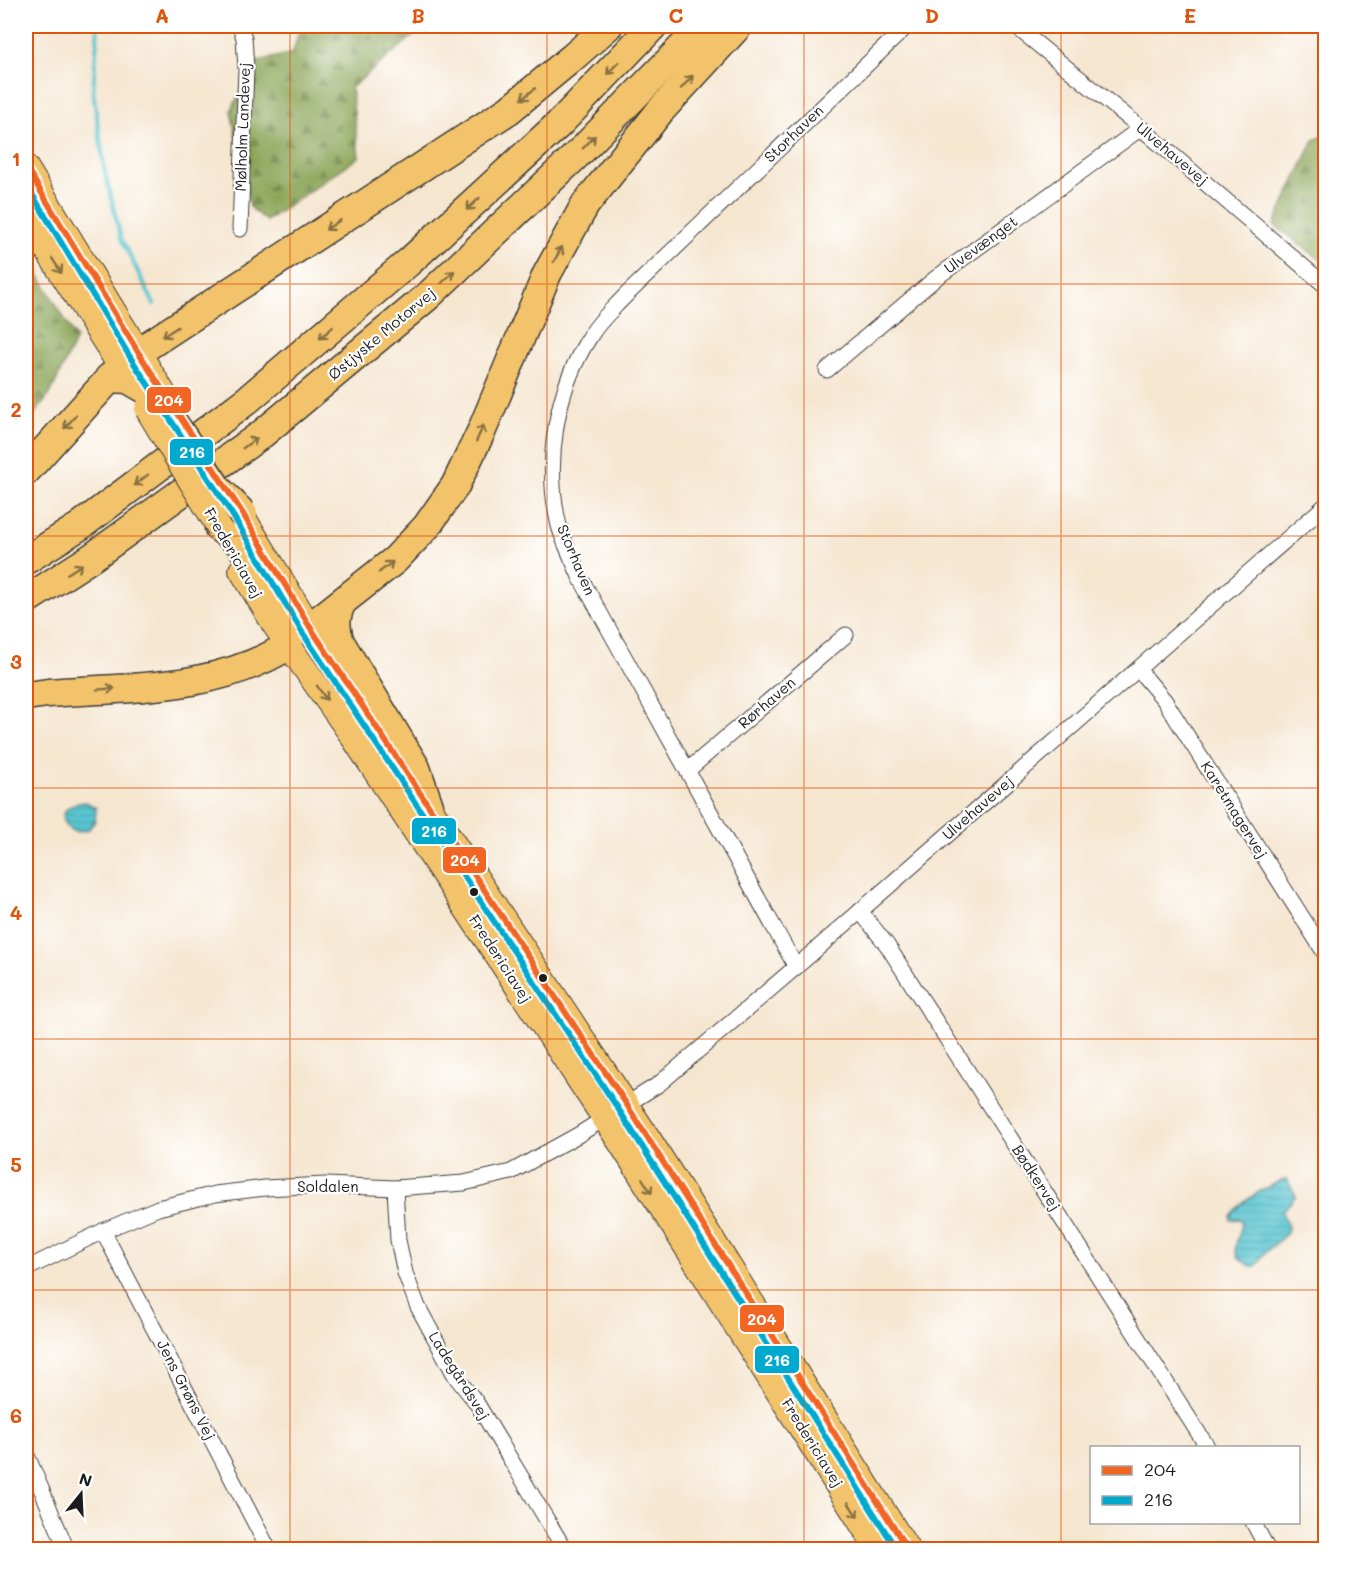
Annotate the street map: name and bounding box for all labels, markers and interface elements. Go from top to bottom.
text: A [155,2,169,28]
text: B [411,2,425,28]
text: C [669,2,684,28]
text: D [925,2,939,28]
text: E [1184,2,1196,28]
one-way arrow [605,60,620,75]
street label: Mølholm Landevej [230,62,254,192]
one-way arrow [680,75,694,90]
one-way arrow [520,88,536,101]
street label: Storhaven [759,100,827,166]
street label: Ulvehavevej [1132,117,1213,189]
one-way arrow [582,135,596,150]
text: 1 [12,145,20,171]
one-way arrow [465,196,480,211]
street label: Ulvevænget [940,211,1021,278]
one-way arrow [326,219,342,231]
one-way arrow [552,246,564,263]
one-way arrow [50,258,63,275]
one-way arrow [440,270,455,284]
street label: Østjyske Motorvej [324,282,439,384]
one-way arrow [162,326,179,338]
one-way arrow [318,326,334,339]
line badge: 204 [146,386,192,414]
text: 204 [154,389,184,410]
text: 2 [10,396,22,422]
one-way arrow [63,414,77,429]
one-way arrow [475,424,486,442]
one-way arrow [242,436,258,449]
line badge: 216 [169,438,214,466]
text: 216 [179,441,205,462]
one-way arrow [134,474,150,487]
street label: Fredericiavej [200,504,268,601]
street label: Storhaven [553,521,601,598]
one-way arrow [378,561,394,574]
one-way arrow [66,562,83,574]
text: 3 [10,648,22,674]
street label: Rørhaven [734,672,799,733]
one-way arrow [96,683,116,694]
one-way arrow [316,684,328,701]
street label: Karetmagervej [1197,757,1273,862]
street label: Ulvehavevej [937,771,1017,844]
line badge: 216 [411,817,457,845]
text: 216 [421,820,447,841]
line badge: 204 [442,846,487,874]
text: 204 [450,849,480,870]
unlabelled marker [468,886,480,898]
text: 4 [10,899,23,925]
street label: Fredericiavej [465,911,537,1006]
unlabelled marker [537,972,549,984]
street label: Bødkervej [1008,1141,1066,1214]
text: 5 [10,1151,22,1177]
street label: Soldalen [297,1176,359,1196]
one-way arrow [642,1177,654,1194]
line badge: 204 [739,1304,785,1333]
text: 204 [747,1308,777,1329]
street label: Ladegårdsvej [425,1327,495,1423]
street label: Jens Grøns Vej [153,1336,221,1443]
line badge: 216 [754,1345,800,1374]
text: 216 [764,1349,790,1370]
street label: Fredericiavej [778,1394,848,1491]
text: 6 [10,1402,22,1428]
legend [1090,1446,1300,1524]
text: 204 [1144,1457,1176,1481]
north arrow [51,1464,111,1524]
text: N [77,1467,95,1491]
text: 216 [1144,1487,1173,1511]
one-way arrow [848,1501,860,1518]

